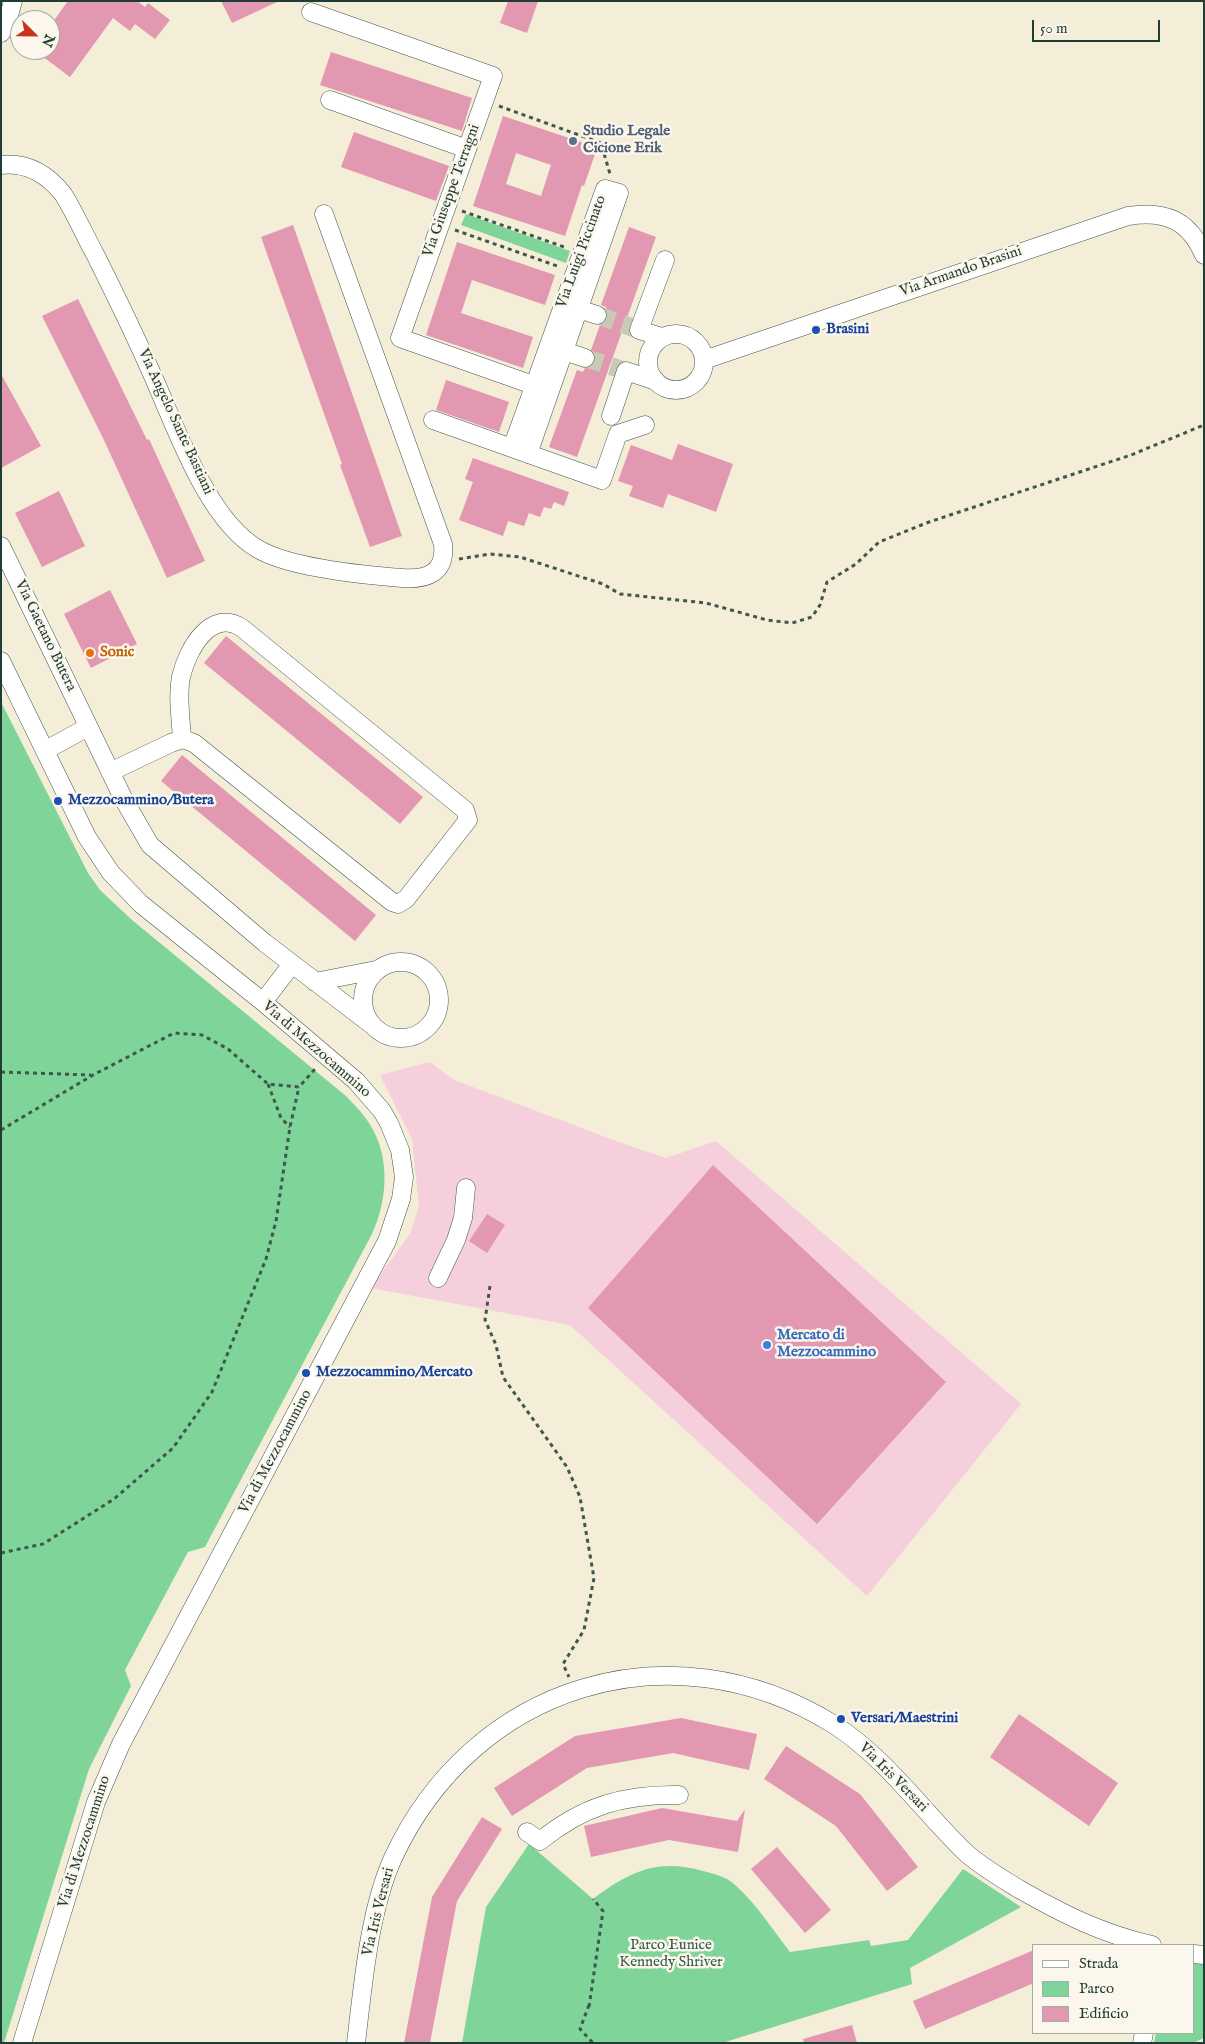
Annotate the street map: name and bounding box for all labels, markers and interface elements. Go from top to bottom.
north arrow [10,10,60,60]
scale bar [1035,10,1162,42]
text: 50 m [1040,19,1068,38]
text: N [37,31,59,50]
street label: Via Giuseppe Terragni [420,122,484,260]
place label: Studio Legale Cicione Erik [583,123,670,158]
marker: Studio Legale Cicione Erik [567,135,579,147]
street label: Via Luigi Piccinato [553,193,611,311]
street label: Via Armando Brasini [898,243,1024,301]
place label: Brasini [826,321,869,339]
marker: Brasini [810,324,822,336]
street label: Via Angelo Sante Bastiani [133,346,217,498]
street label: Via Gaetano Butera [10,577,80,695]
place label: Sonic [100,644,134,662]
marker: Sonic [84,647,96,659]
place label: Mezzocammino/Butera [68,792,214,810]
marker: Mezzocammino/Butera [52,795,64,807]
street label: Via di Mezzocammino [258,998,374,1102]
place label: Mercato di Mezzocammino [777,1327,876,1362]
marker: Mercato di Mezzocammino [761,1339,773,1351]
place label: Mezzocammino/Mercato [316,1364,473,1382]
marker: Mezzocammino/Mercato [300,1367,312,1379]
street label: Via di Mezzocammino [236,1387,316,1517]
place label: Versari/Maestrini [851,1710,958,1728]
marker: Versari/Maestrini [835,1713,847,1725]
street label: Via Iris Versari [855,1740,931,1816]
street label: Via di Mezzocammino [55,1774,115,1910]
street label: Via Iris Versari [359,1866,399,1958]
park label: Parco Eunice Kennedy Shriver [619,1937,723,1972]
legend [1032,1944,1195,2034]
text: Strada [1079,1954,1118,1973]
text: Parco [1079,1979,1114,1998]
text: Edificio [1079,2004,1129,2023]

